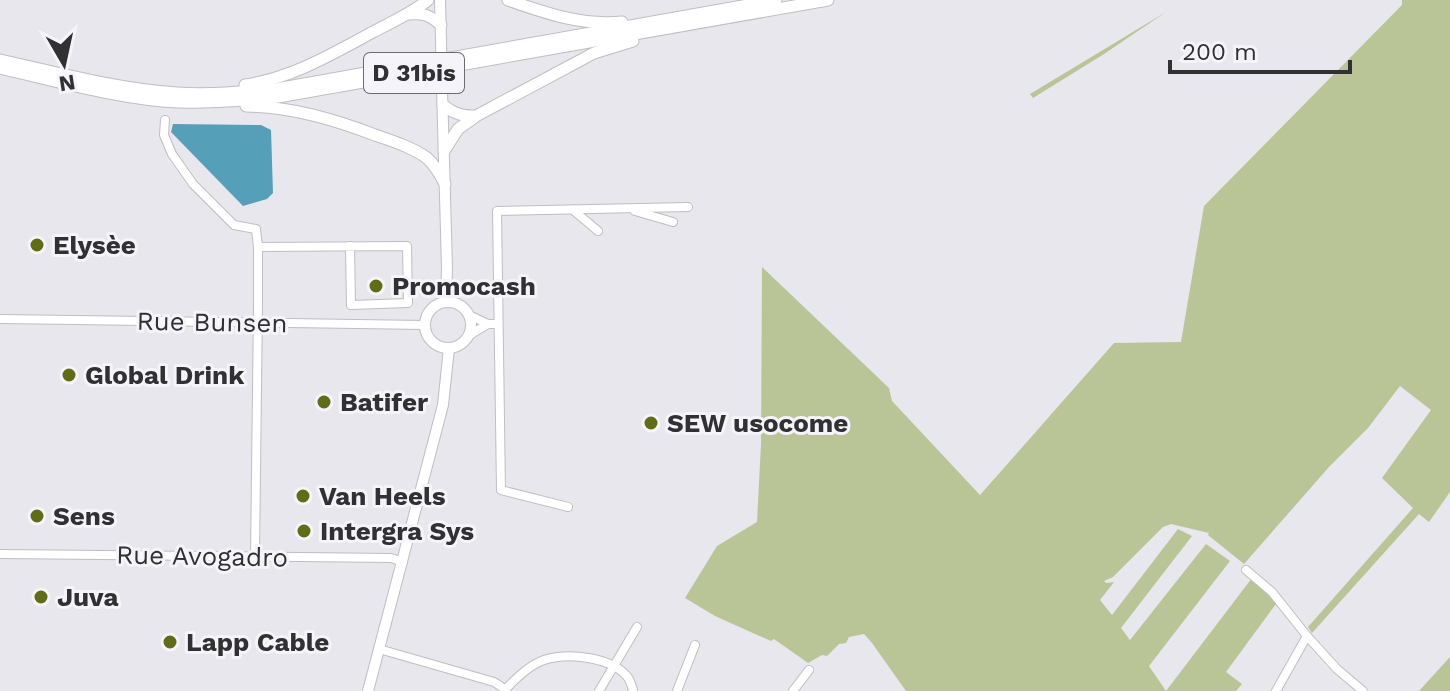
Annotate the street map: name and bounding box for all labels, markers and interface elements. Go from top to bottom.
north arrow [24,24,104,104]
scale bar [1170,24,1350,74]
text: 200 m [1182,38,1257,66]
road number: D 31bis [364,53,464,93]
text: N [57,70,77,97]
place label: Elysèe [53,230,136,260]
marker: Elysèe [28,236,46,254]
place label: Promocash [392,271,536,301]
marker: Promocash [367,277,385,295]
street label: Rue Bunsen [136,306,288,338]
place label: Global Drink [85,360,245,390]
marker: Global Drink [60,366,78,384]
place label: Batifer [340,387,429,417]
marker: Batifer [315,393,333,411]
place label: SEW usocome [667,408,848,438]
marker: SEW usocome [642,414,660,432]
place label: Van Heels [319,481,446,511]
marker: Van Heels [294,487,312,505]
place label: Sens [53,501,115,531]
marker: Sens [28,507,46,525]
place label: Intergra Sys [320,516,474,546]
marker: Intergra Sys [295,522,313,540]
street label: Rue Avogadro [116,540,288,572]
place label: Juva [57,582,118,612]
marker: Juva [32,588,50,606]
place label: Lapp Cable [186,627,329,657]
marker: Lapp Cable [161,633,179,651]

